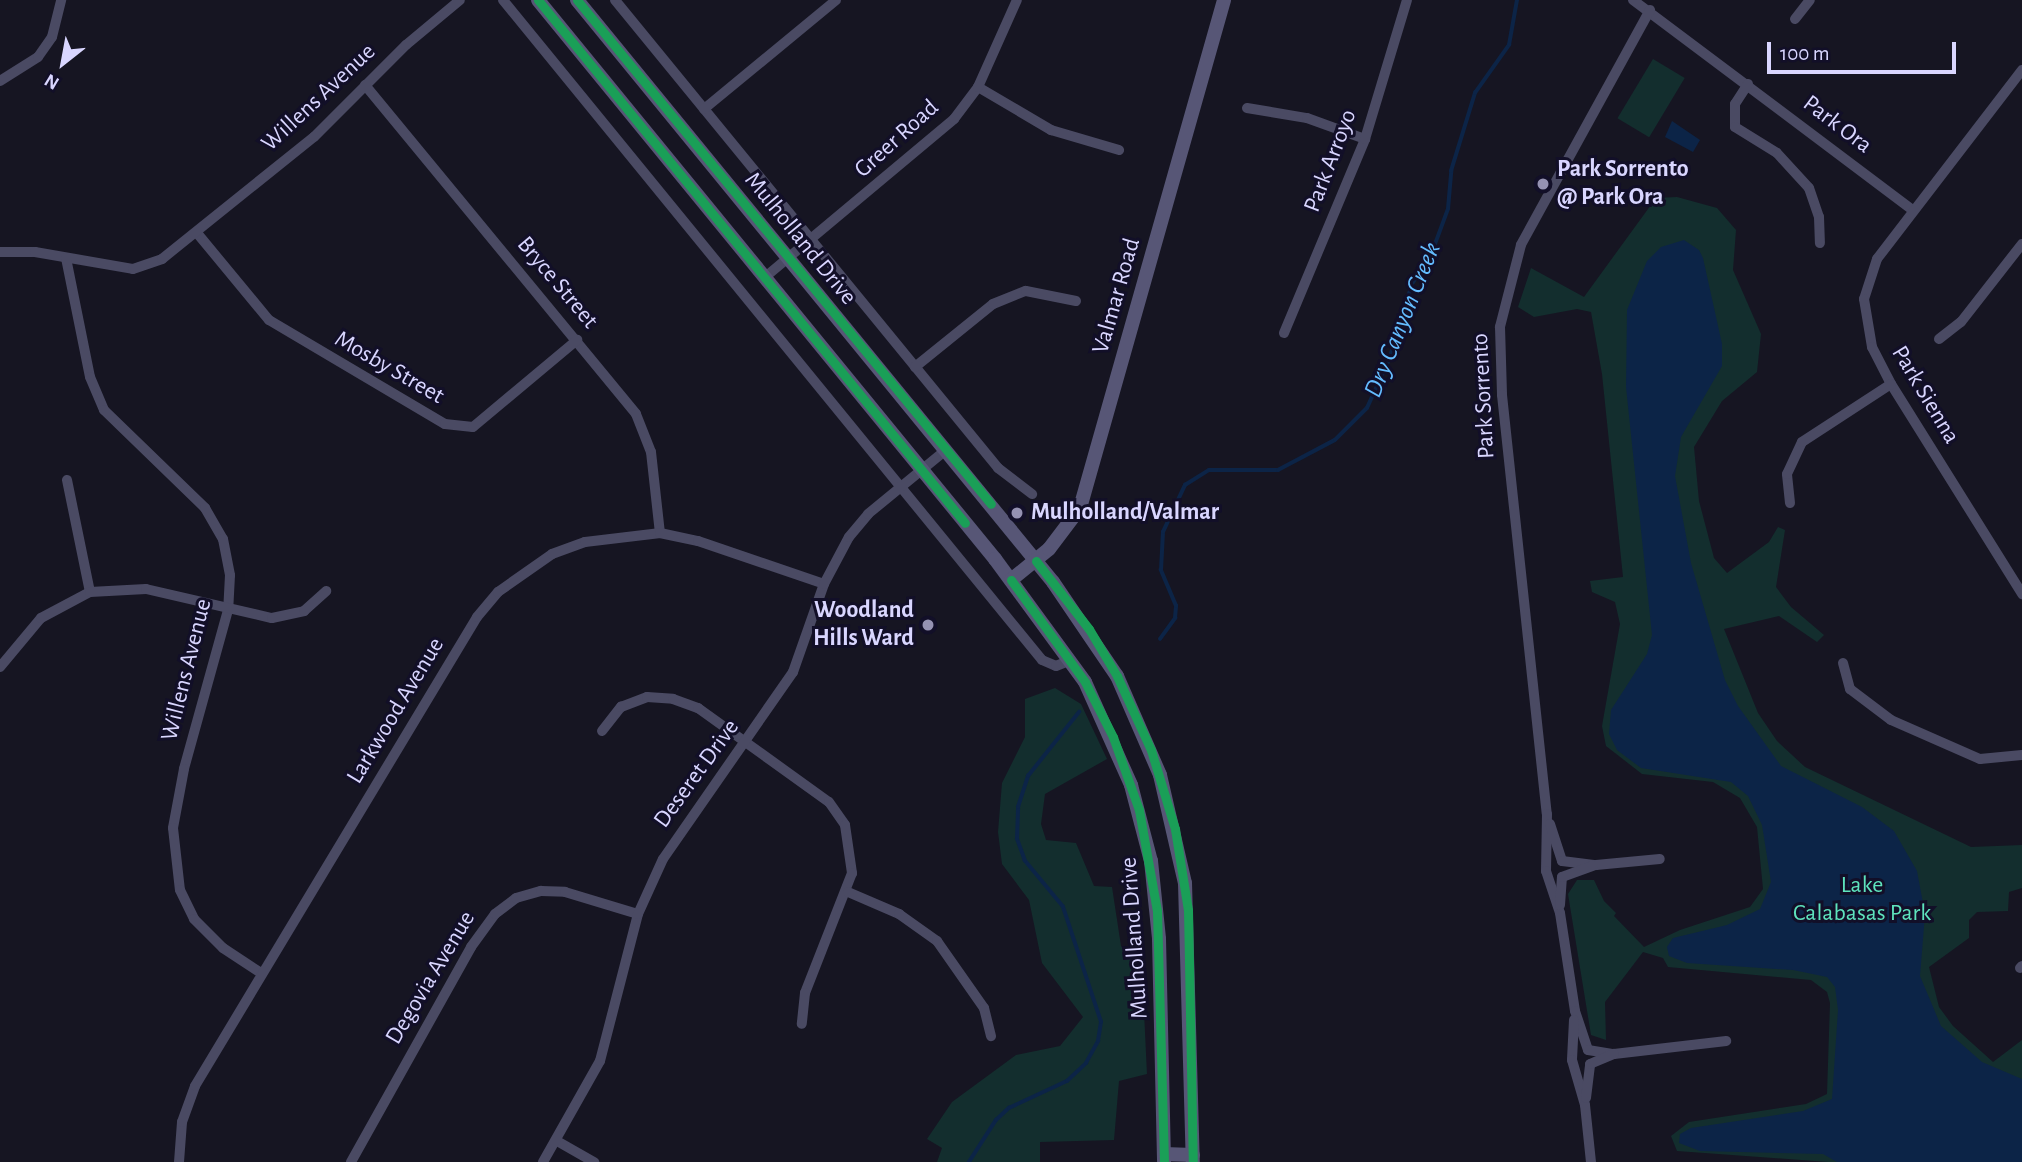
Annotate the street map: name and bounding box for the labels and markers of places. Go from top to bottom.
place label: Park Sorrento @ Park Ora [1557,156,1689,212]
marker: Park Sorrento @ Park Ora [1535,176,1551,192]
place label: Mulholland/Valmar [1031,499,1219,527]
marker: Mulholland/Valmar [1009,505,1025,521]
place label: Woodland Hills Ward [813,597,914,653]
marker: Woodland Hills Ward [920,617,936,633]

